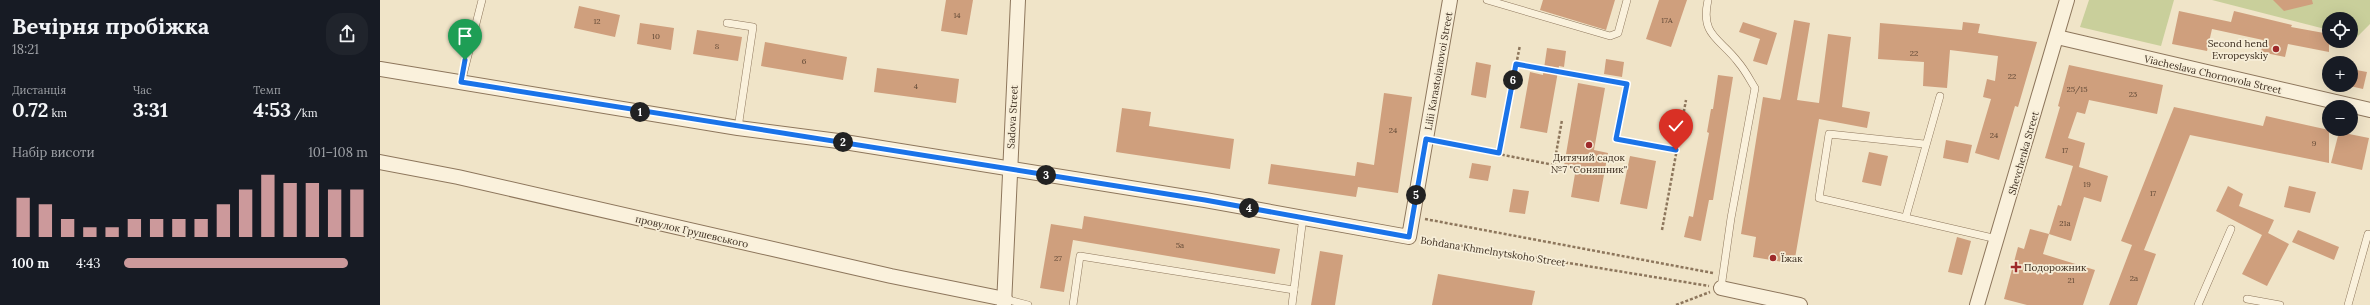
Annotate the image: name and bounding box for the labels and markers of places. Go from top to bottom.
pin [448,19,482,60]
place label: Second hend Evropeyskiy [2208,37,2269,62]
marker: Second hend Evropeyskiy [2271,44,2281,54]
pin: 6 [1503,70,1523,90]
pin: 1 [630,102,650,122]
pin [1659,109,1693,150]
pin: 2 [833,132,853,152]
marker: Дитячий садок №7 "Соняшник" [1584,140,1594,150]
place label: Дитячий садок №7 "Соняшник" [1551,151,1627,176]
pin: 3 [1036,165,1056,185]
pin: 5 [1406,185,1426,205]
pin: 4 [1239,198,1259,218]
place label: Їжак [1781,252,1803,265]
marker: Їжак [1768,253,1778,263]
place label: Подорожник [2024,261,2087,274]
marker: Подорожник [2011,262,2021,272]

